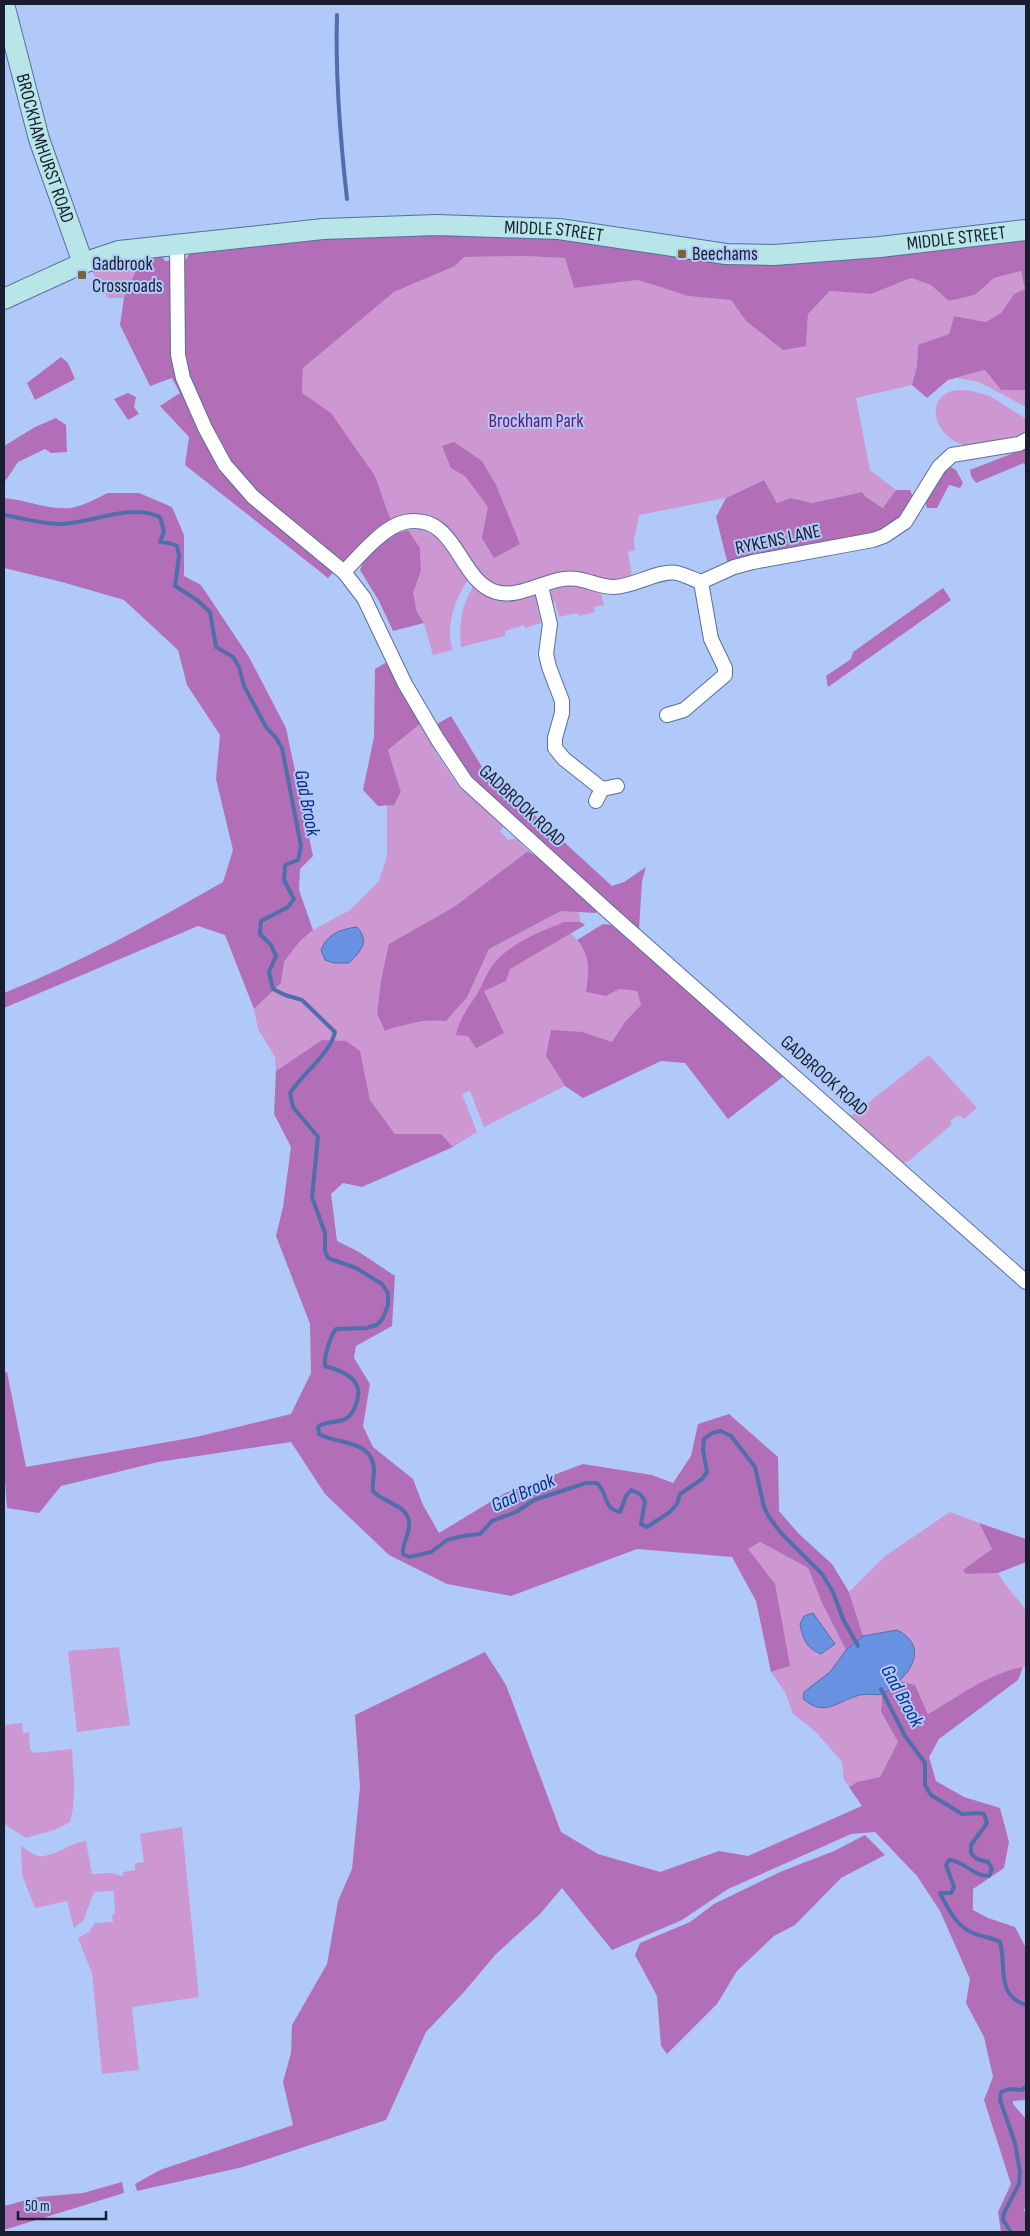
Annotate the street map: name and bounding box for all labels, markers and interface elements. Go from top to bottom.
street label: BROCKHAMHURST ROAD [11,71,79,226]
street label: MIDDLE STREET [504,216,605,247]
street label: MIDDLE STREET [905,221,1007,255]
place label: Beechams [692,243,758,266]
marker: Beechams [676,248,688,260]
place label: Gadbrook Crossroads [92,253,163,298]
marker: Gadbrook Crossroads [76,269,88,281]
park label: Brockham Park [489,410,584,433]
street label: RYKENS LANE [733,520,823,560]
street label: GADBROOK ROAD [474,760,570,852]
water label: Gad Brook [289,768,325,839]
street label: GADBROOK ROAD [775,1031,873,1121]
water label: Gad Brook [488,1468,559,1518]
water label: Gad Brook [875,1661,929,1732]
scale bar [18,2188,105,2220]
text: 50 m [25,2197,50,2216]

